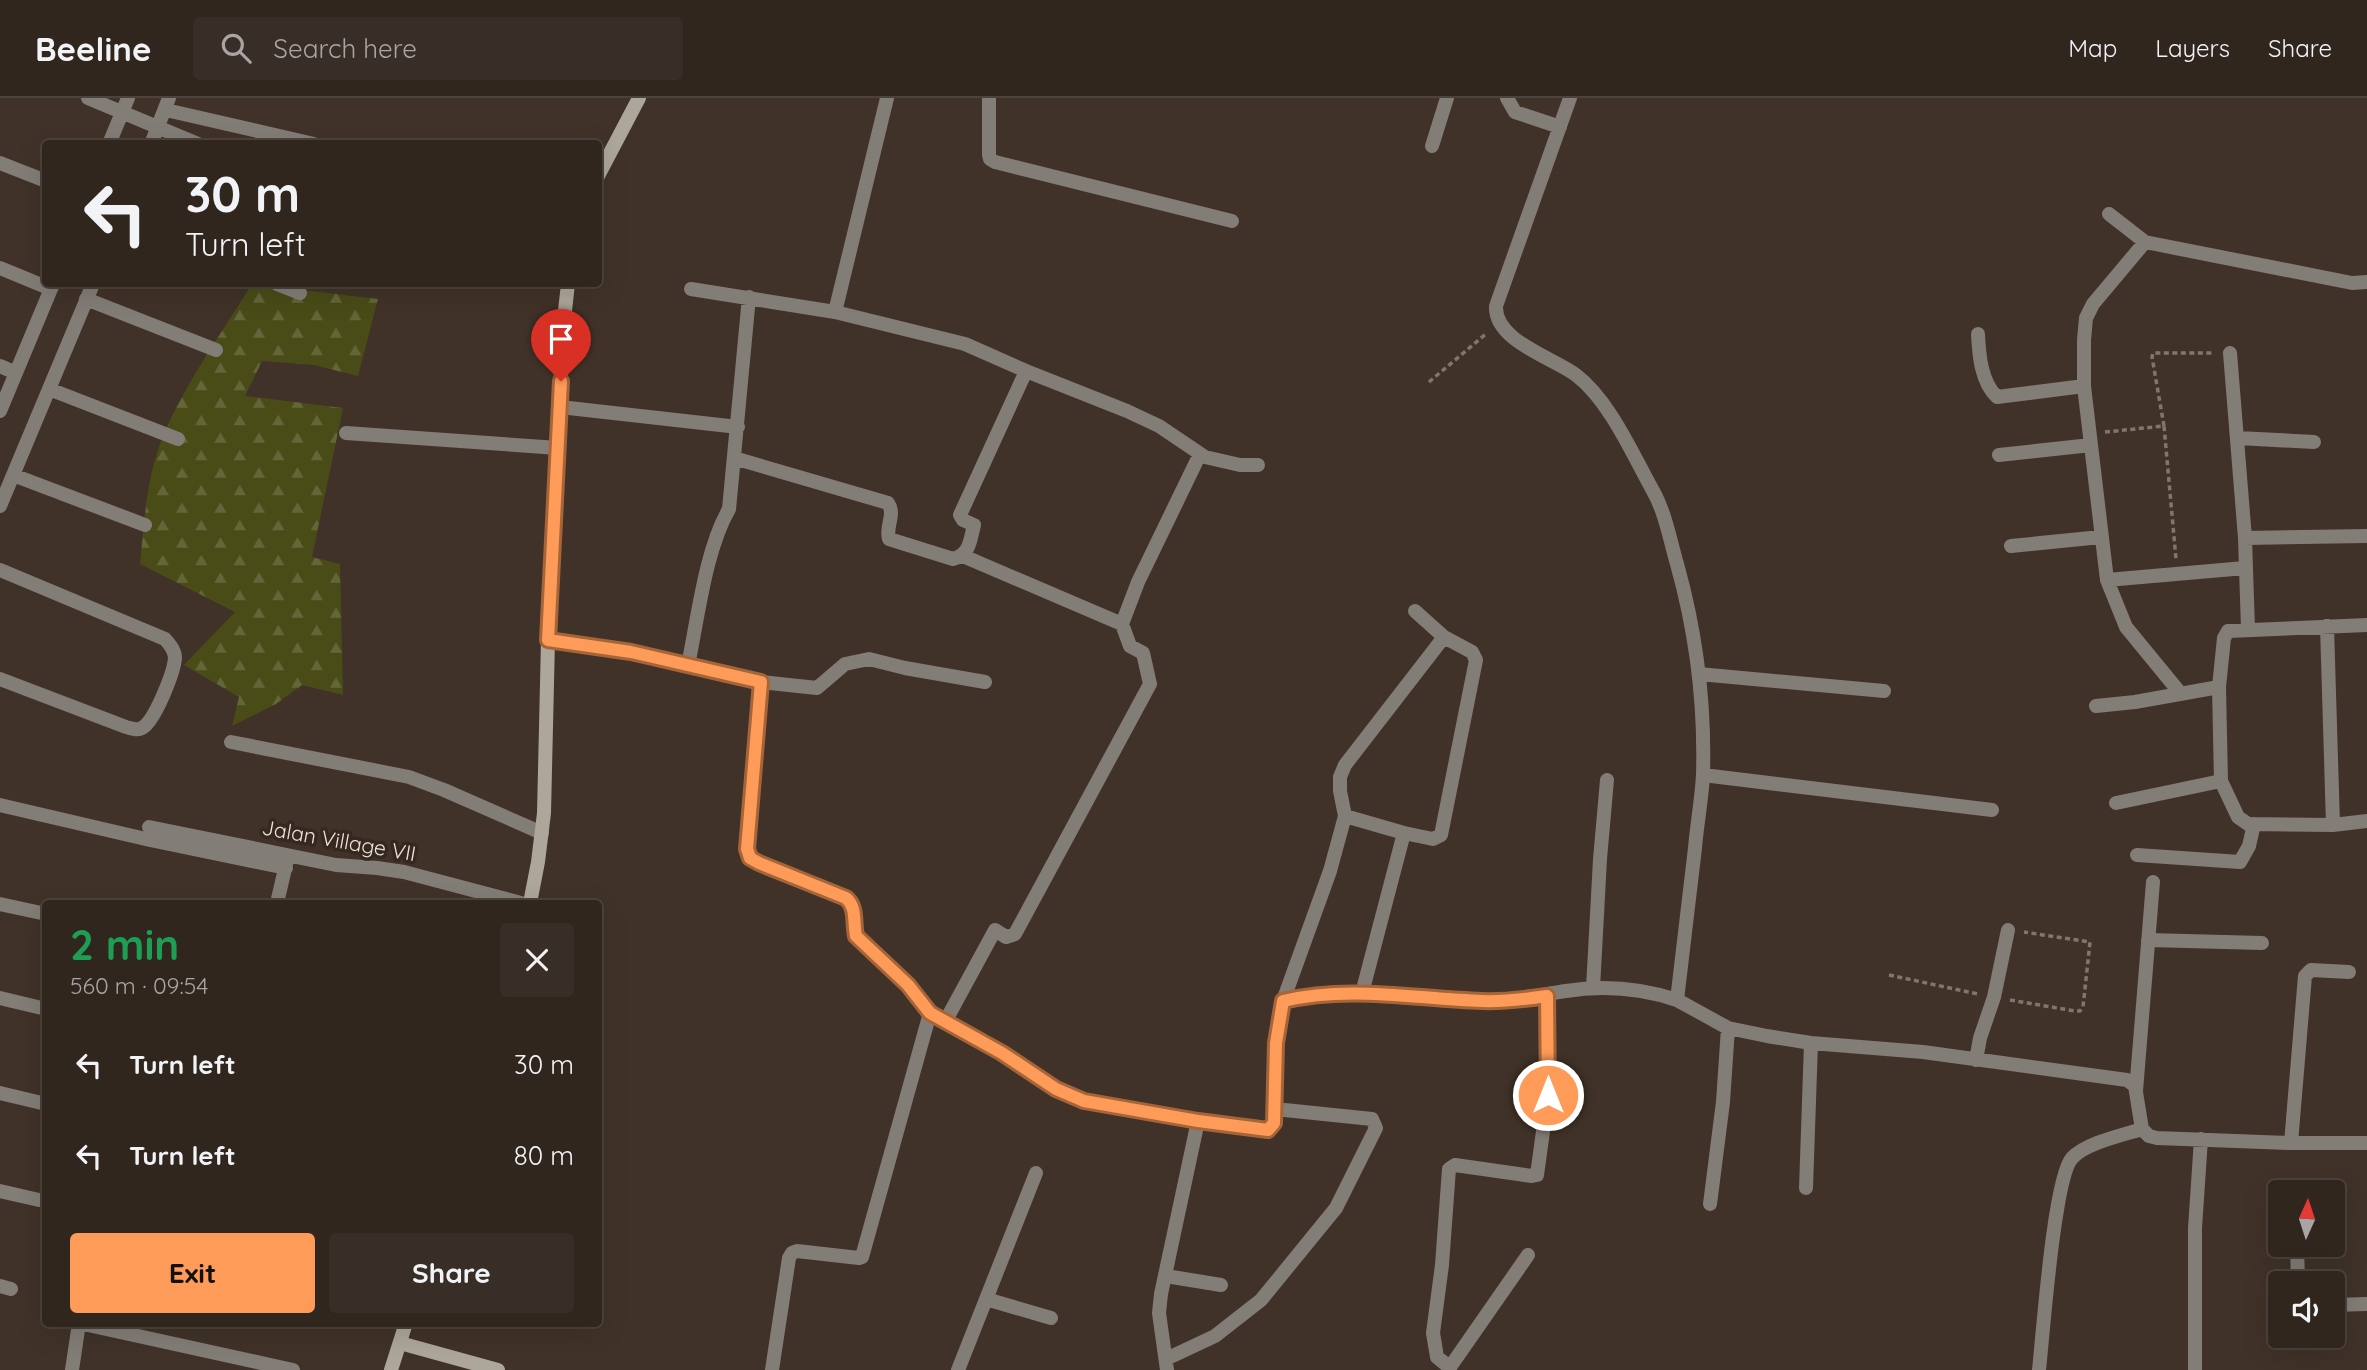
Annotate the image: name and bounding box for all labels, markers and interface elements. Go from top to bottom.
search box [193,17,683,80]
text: Beeline [35,28,151,69]
icon: search [217,29,255,67]
text: Search here [273,32,417,65]
text: Map [2068,33,2117,63]
text: Layers [2155,33,2230,63]
text: Share [2268,33,2332,63]
text: 30 m [185,163,300,224]
icon: left [70,168,161,259]
text: Turn left [185,224,306,264]
pin [531,309,591,381]
icon: arrive [542,320,580,358]
street label: Jalan Village VII [260,814,418,866]
text: 2 min [70,918,179,971]
button: close [500,923,574,997]
text: 560 m · 09:54 [70,971,208,1000]
icon: left [70,1046,108,1084]
text: Turn left [129,1048,236,1081]
text: 30 m [514,1048,574,1081]
position arrow [1511,1058,1585,1132]
icon: left [70,1137,108,1175]
text: Turn left [129,1139,236,1172]
text: 80 m [514,1139,574,1172]
north arrow [2268,1180,2345,1256]
map controls [2268,1180,2345,1348]
button: Exit [70,1233,315,1313]
button: Share [329,1233,574,1313]
button: sound [2268,1271,2345,1348]

